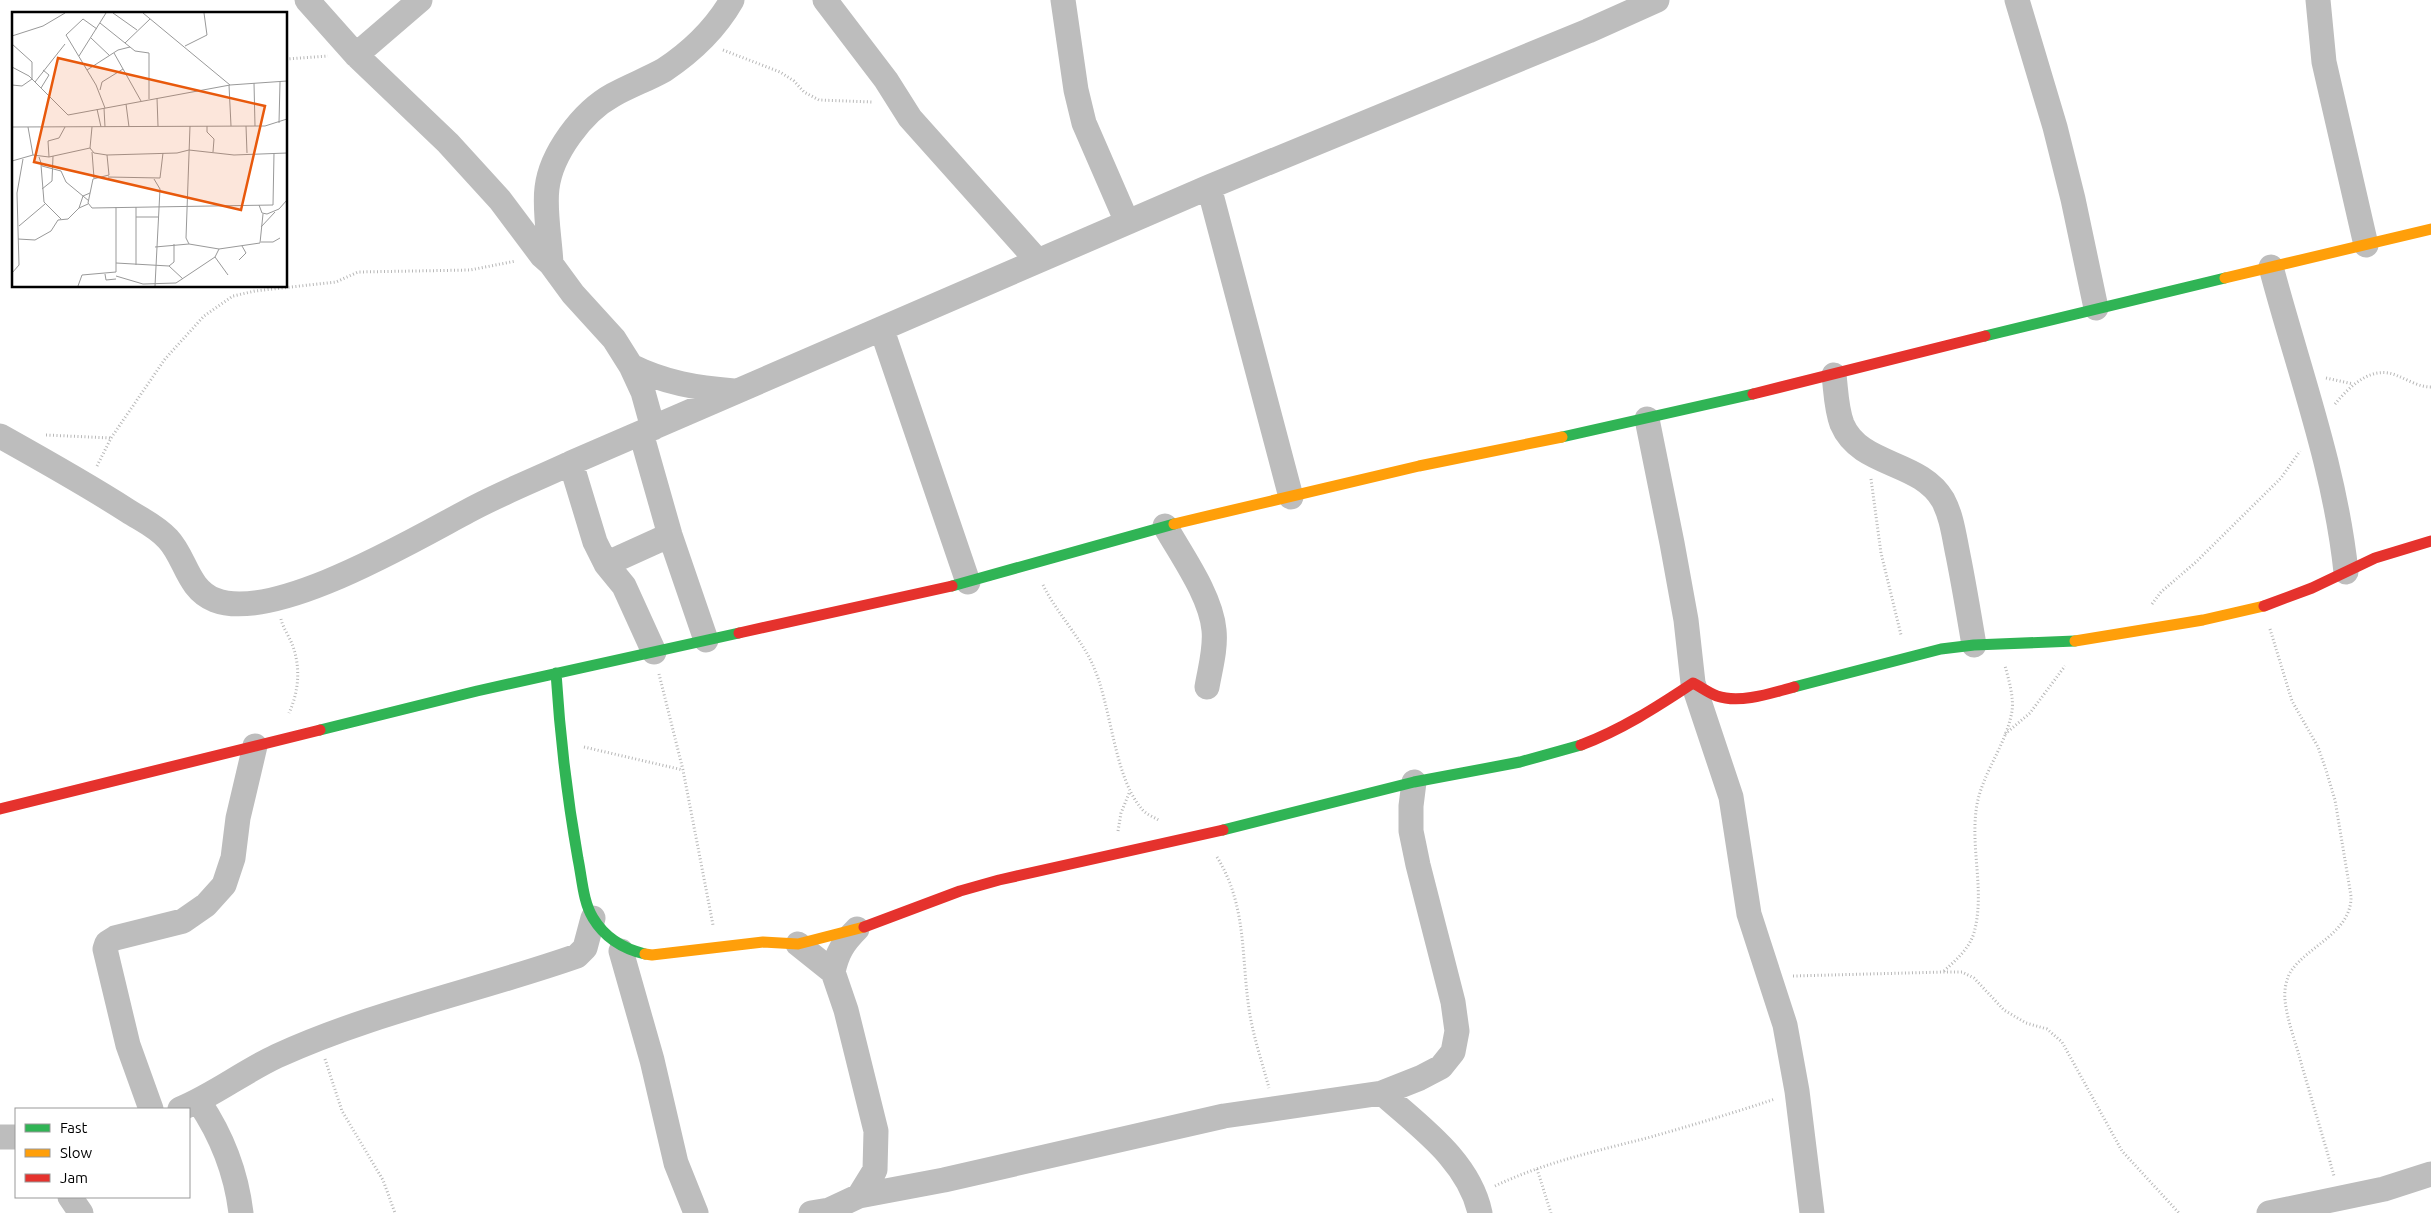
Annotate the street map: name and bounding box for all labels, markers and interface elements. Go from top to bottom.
inset map [12,12,288,288]
legend [15,1108,190,1198]
text: Fast [60,1119,88,1136]
text: Slow [60,1144,93,1161]
text: Jam [60,1169,88,1186]

